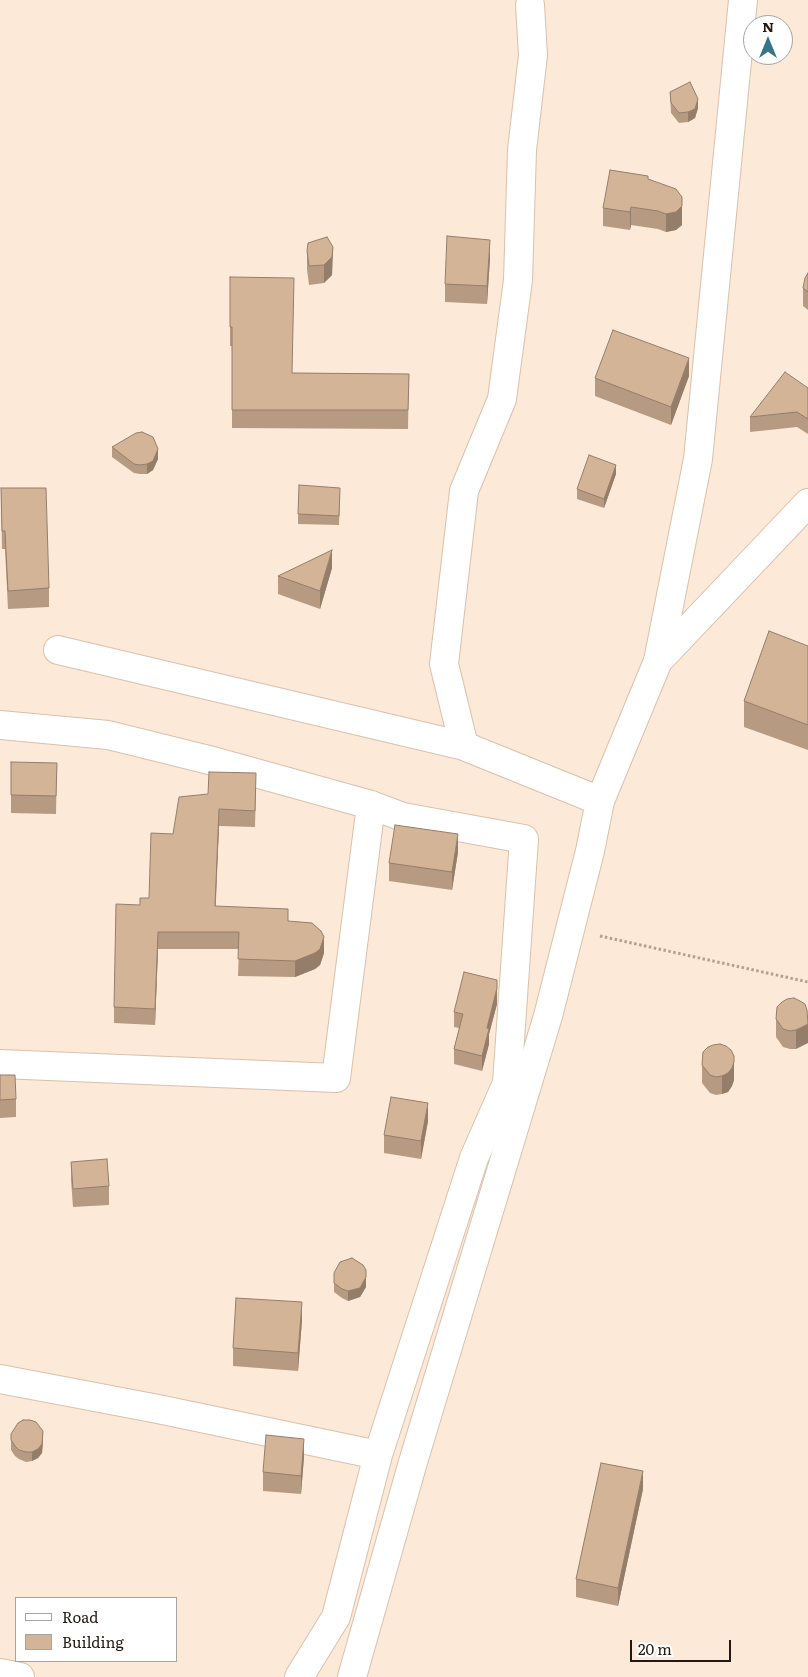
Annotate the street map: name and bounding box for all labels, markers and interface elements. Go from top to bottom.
north arrow [743,15,793,65]
text: N [762,16,774,36]
legend [15,1597,178,1662]
text: Road [62,1605,98,1628]
text: Building [62,1630,124,1653]
scale bar [633,1630,734,1662]
text: 20 m [638,1637,672,1660]

